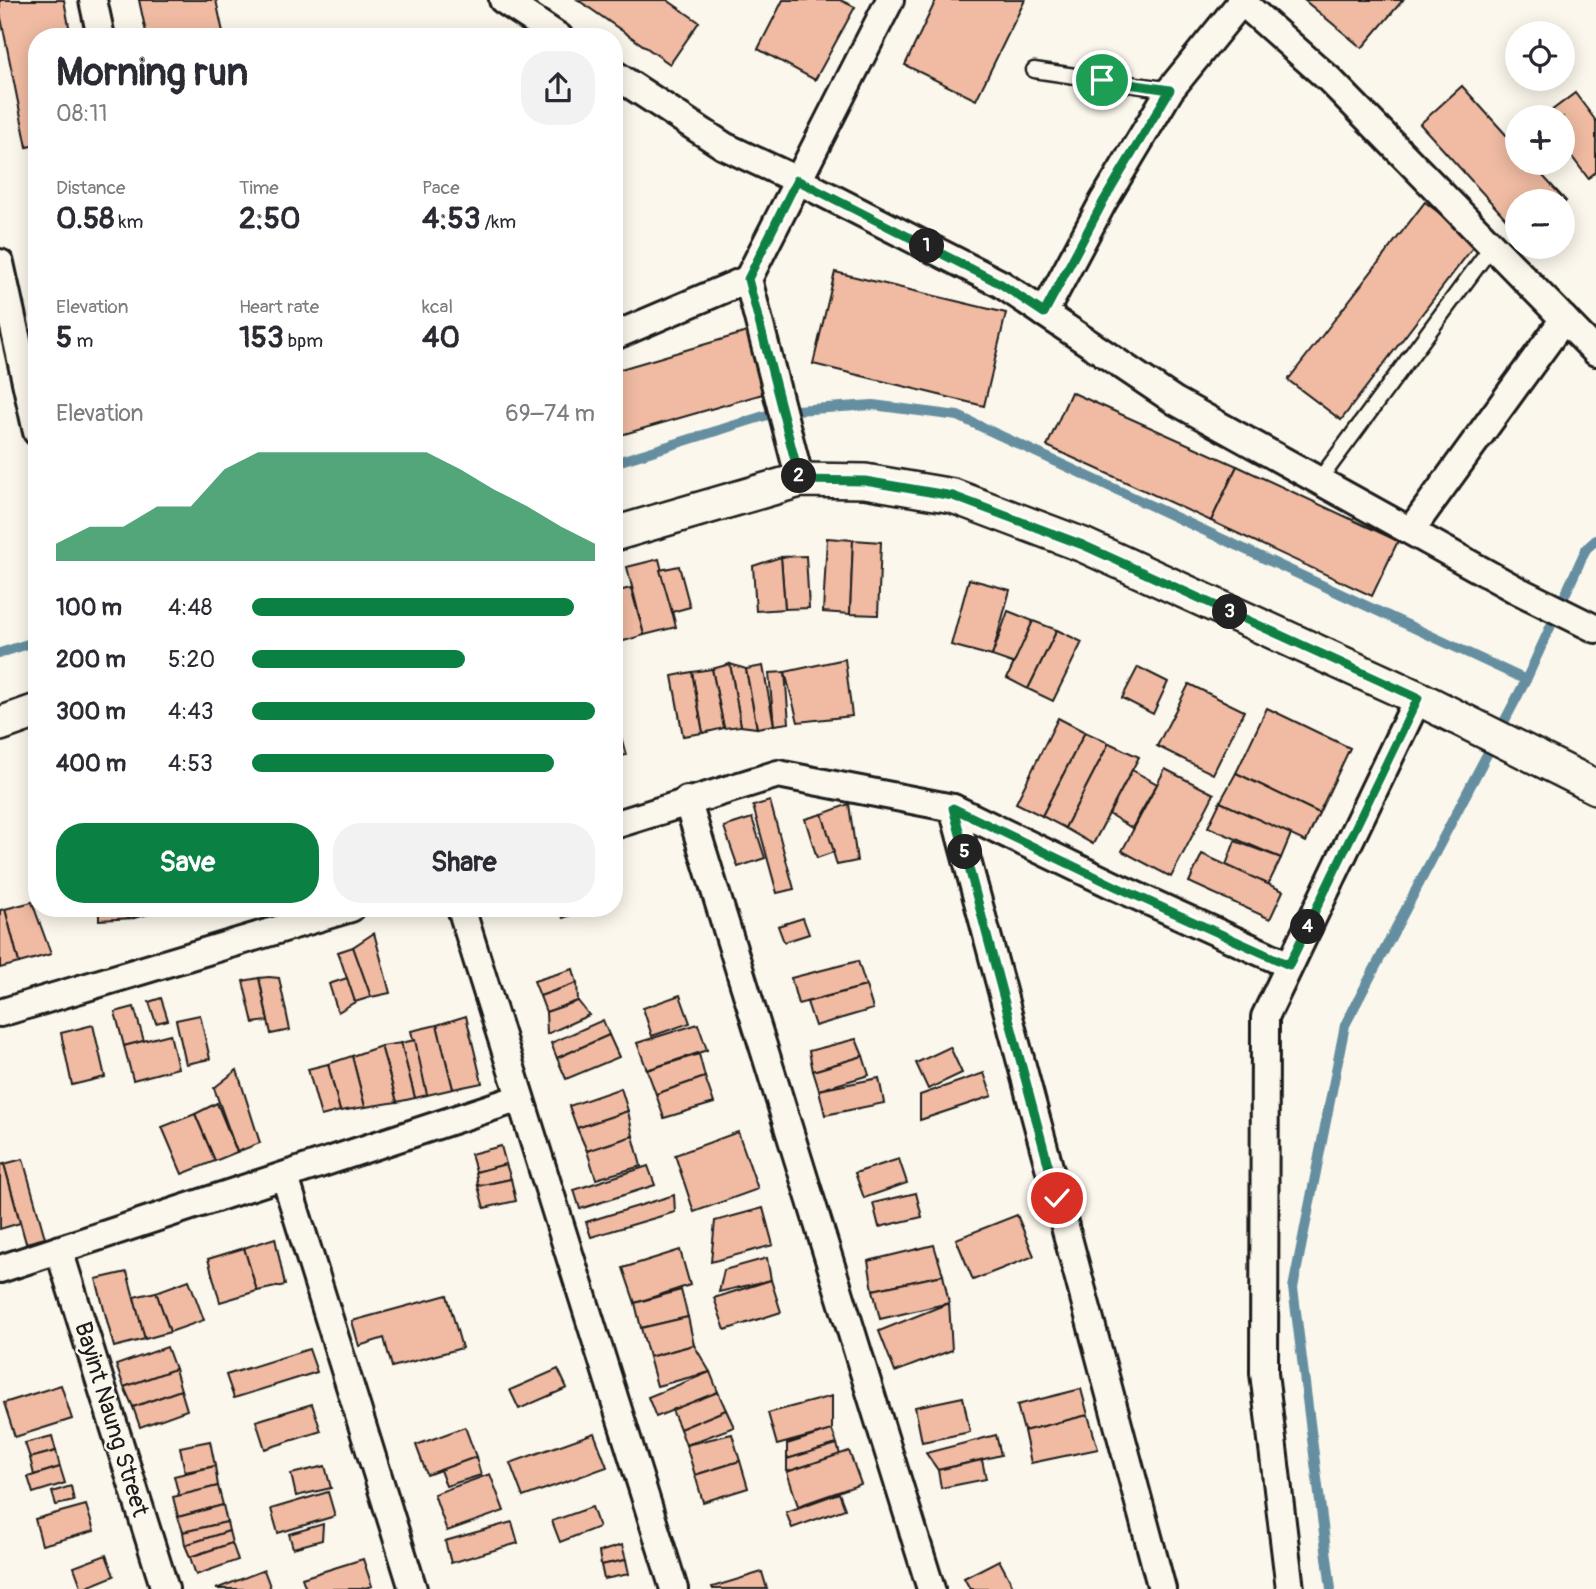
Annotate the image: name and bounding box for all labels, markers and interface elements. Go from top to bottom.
map controls [1505,21,1575,259]
button: locate [1505,21,1575,91]
text: Morning run [56,49,248,97]
pin [1072,50,1132,110]
button: share [521,51,595,125]
icon: arrive [1083,61,1121,99]
text: 08:11 [56,99,107,128]
button: + [1505,105,1575,175]
text: Distance [56,176,125,200]
text: Time [239,176,279,200]
text: Pace [422,176,460,200]
button: − [1505,189,1575,259]
text: 0.58 [56,200,114,237]
text: 2:50 [239,200,301,237]
text: 4:53 [422,200,480,237]
text: km [114,210,143,234]
text: /km [480,210,516,234]
pin: 1 [909,229,944,264]
text: 1 [923,233,930,257]
text: Elevation [56,295,128,319]
text: Heart rate [239,295,319,319]
text: kcal [422,295,453,319]
text: 5 [56,319,72,356]
text: 153 [239,319,284,356]
text: 40 [422,319,460,356]
text: m [72,329,93,353]
text: bpm [284,329,323,353]
text: Elevation [56,399,144,428]
text: 69–74 m [505,399,595,428]
pin: 2 [782,458,816,494]
text: 2 [793,463,804,487]
text: 100 m [56,593,122,622]
text: 4:48 [168,593,212,622]
pin: 3 [1212,594,1248,630]
text: 3 [1224,599,1235,623]
text: 200 m [56,645,126,674]
text: 5:20 [168,645,215,674]
text: 300 m [56,697,126,726]
text: 4:43 [168,697,214,726]
text: 400 m [56,749,126,778]
text: 4:53 [168,749,213,778]
button: Save [56,823,319,903]
button: Share [333,823,595,903]
pin: 5 [948,834,982,870]
text: 5 [959,839,970,863]
pin: 4 [1290,909,1326,944]
text: 4 [1302,914,1313,938]
pin [1027,1168,1087,1228]
icon: check [1038,1179,1076,1217]
street label: Bayint Naung Street [68,1318,155,1520]

